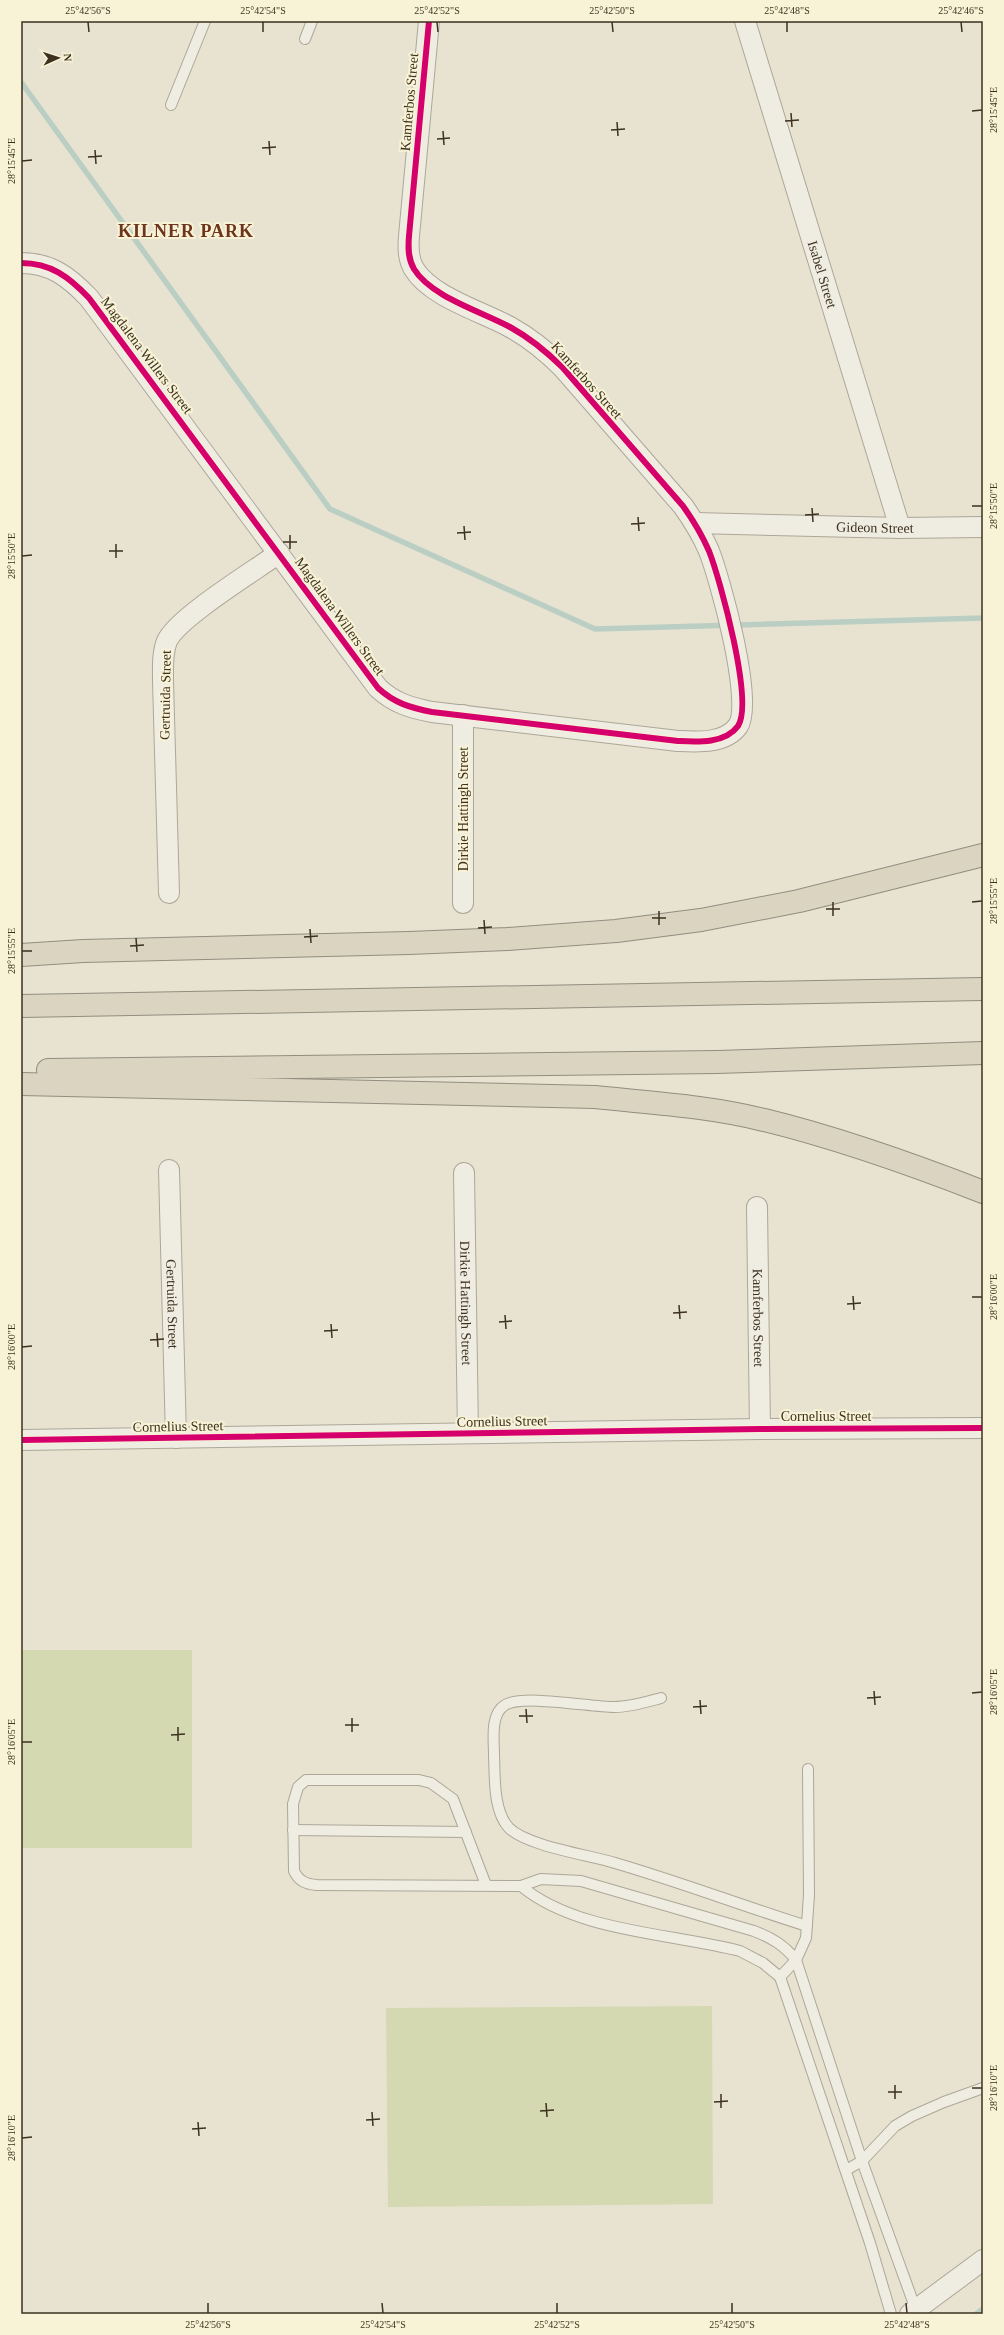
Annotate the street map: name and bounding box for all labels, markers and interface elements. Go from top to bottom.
text: 25°42'56"S [65,5,111,16]
text: 25°42'54"S [240,5,286,16]
text: 25°42'52"S [414,5,460,16]
text: 25°42'50"S [589,5,635,16]
text: 25°42'48"S [764,5,810,16]
text: 25°42'46"S [938,5,984,16]
north arrow [38,38,78,78]
street label: Kamferbos Street [398,52,421,152]
text: N [62,53,74,62]
text: 28°15'45"E [988,87,999,133]
text: 28°15'45"E [6,138,17,184]
district label: KILNER PARK [118,221,254,241]
street label: Isabel Street [805,239,839,310]
street label: Magdalena Willers Street [98,294,195,417]
street label: Kamferbos Street [548,339,625,422]
text: 28°15'50"E [988,483,999,529]
street label: Gideon Street [836,519,914,536]
text: 28°15'50"E [6,533,17,579]
street label: Magdalena Willers Street [292,554,388,678]
street label: Gertruida Street [157,650,174,740]
street label: Dirkie Hattingh Street [456,747,471,871]
text: 28°15'55"E [988,878,999,924]
text: 28°15'55"E [6,928,17,974]
street label: Dirkie Hattingh Street [457,1241,474,1365]
street label: Gertruida Street [163,1259,181,1349]
street label: Kamferbos Street [750,1269,766,1367]
text: 28°16'00"E [988,1274,999,1320]
text: 28°16'00"E [6,1324,17,1370]
street label: Cornelius Street [781,1409,871,1424]
street label: Cornelius Street [457,1413,548,1430]
street label: Cornelius Street [133,1418,224,1435]
text: 28°16'05"E [988,1669,999,1715]
text: 28°16'05"E [6,1719,17,1765]
text: 28°16'10"E [988,2065,999,2111]
text: 28°16'10"E [6,2115,17,2161]
text: 25°42'56"S [185,2319,231,2330]
text: 25°42'54"S [360,2319,406,2330]
text: 25°42'52"S [534,2319,580,2330]
text: 25°42'50"S [709,2319,755,2330]
text: 25°42'48"S [884,2319,930,2330]

